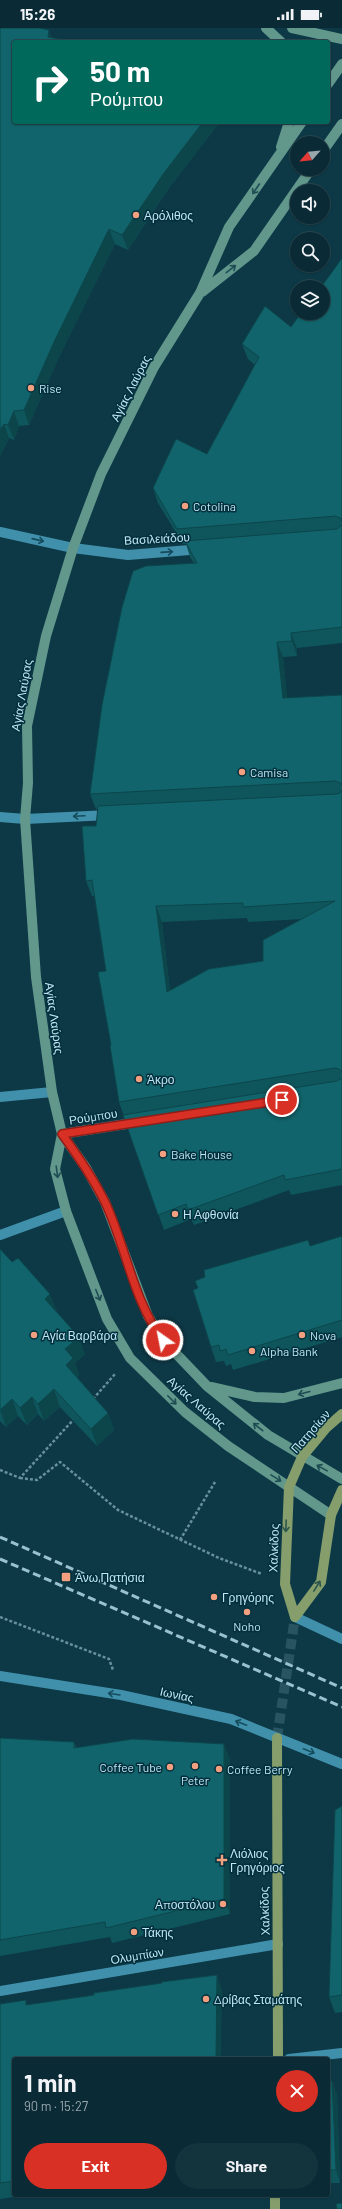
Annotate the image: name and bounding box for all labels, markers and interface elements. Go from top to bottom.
text: 15:26 [20,5,55,23]
text: 50 m [90,54,150,88]
icon: right [24,56,76,108]
text: Ρούμπου [90,88,163,110]
north arrow [290,136,330,176]
map controls [290,136,330,320]
one-way arrow [252,183,260,194]
button: sound [290,184,330,224]
place label: Αρόλιθος [144,208,193,223]
marker: Αρόλιθος [131,210,141,220]
button: search [290,232,330,272]
one-way arrow [226,265,237,273]
button: layers [290,280,330,320]
street label: Αγίας Λαύρας [107,352,154,424]
place label: Rise [39,381,62,395]
marker: Rise [26,383,36,393]
place label: Cotolina [193,499,236,513]
marker: Cotolina [180,501,190,511]
street label: Βασιλειάδου [124,529,190,547]
one-way arrow [31,537,44,544]
one-way arrow [160,548,173,555]
street label: Αγίας Λαύρας [8,658,35,732]
place label: Camisa [250,765,288,779]
marker: Camisa [237,767,247,777]
one-way arrow [73,813,86,820]
street label: Αγίας Λαύρας [42,981,67,1055]
place label: Άκρο [147,1072,175,1087]
marker: Άκρο [134,1074,144,1084]
pin [265,1083,299,1117]
icon: arrive [271,1089,293,1111]
street label: Ρούμπου [68,1105,118,1127]
place label: Bake House [171,1147,232,1161]
marker: Bake House [158,1149,168,1159]
one-way arrow [53,1166,61,1179]
place label: Η Αφθονία [183,1207,239,1222]
marker: Η Αφθονία [170,1209,180,1219]
one-way arrow [94,1289,102,1301]
position arrow [142,1319,184,1361]
place label: Αγία Βαρβάρα [42,1328,117,1343]
place label: Nova [310,1328,336,1342]
marker: Αγία Βαρβάρα [29,1330,39,1340]
marker: Nova [297,1330,307,1340]
place label: Alpha Bank [260,1344,318,1358]
marker: Alpha Bank [247,1346,257,1356]
street label: Αγίας Λαύρας [164,1373,229,1432]
one-way arrow [298,1390,311,1397]
one-way arrow [167,1395,177,1404]
street label: Πατησίων [288,1407,333,1456]
one-way arrow [253,1423,264,1431]
one-way arrow [316,1463,328,1471]
one-way arrow [270,1474,281,1482]
one-way arrow [283,1519,290,1532]
street label: Χαλκίδος [265,1523,282,1573]
place label: Άνω Πατήσια [75,1570,145,1585]
marker: Άνω Πατήσια [60,1571,72,1583]
one-way arrow [314,1580,322,1592]
place label: Γρηγόρης [222,1590,274,1605]
marker: Γρηγόρης [209,1592,219,1602]
marker: Noho [242,1607,252,1617]
place label: Noho [233,1619,261,1633]
street label: Ιωνίας [159,1684,195,1705]
one-way arrow [108,1690,121,1698]
one-way arrow [235,1719,247,1727]
one-way arrow [303,1747,315,1755]
place label: Coffee Tube [99,1760,162,1774]
marker: Peter [190,1761,200,1771]
marker: Coffee Tube [165,1762,175,1772]
place label: Coffee Berry [227,1762,293,1776]
marker: Coffee Berry [214,1764,224,1774]
place label: Peter [181,1773,210,1787]
place label: Λιόλιος Γρηγόριος [230,1846,285,1875]
marker: Λιόλιος Γρηγόριος [217,1855,227,1865]
street label: Χαλκίδος [256,1886,273,1936]
place label: Αποστόλου [155,1897,215,1911]
marker: Αποστόλου [218,1899,228,1909]
place label: Τάκης [142,1925,174,1940]
marker: Τάκης [129,1927,139,1937]
street label: Ολυμπίων [109,1944,165,1966]
place label: Δρίβας Σταμάτης [214,1992,302,2007]
marker: Δρίβας Σταμάτης [201,1994,211,2004]
text: 1 min [24,2068,77,2097]
button: close [276,2070,318,2112]
text: 90 m · 15:27 [24,2098,88,2114]
button: Exit [24,2143,167,2189]
button: Share [175,2143,318,2189]

